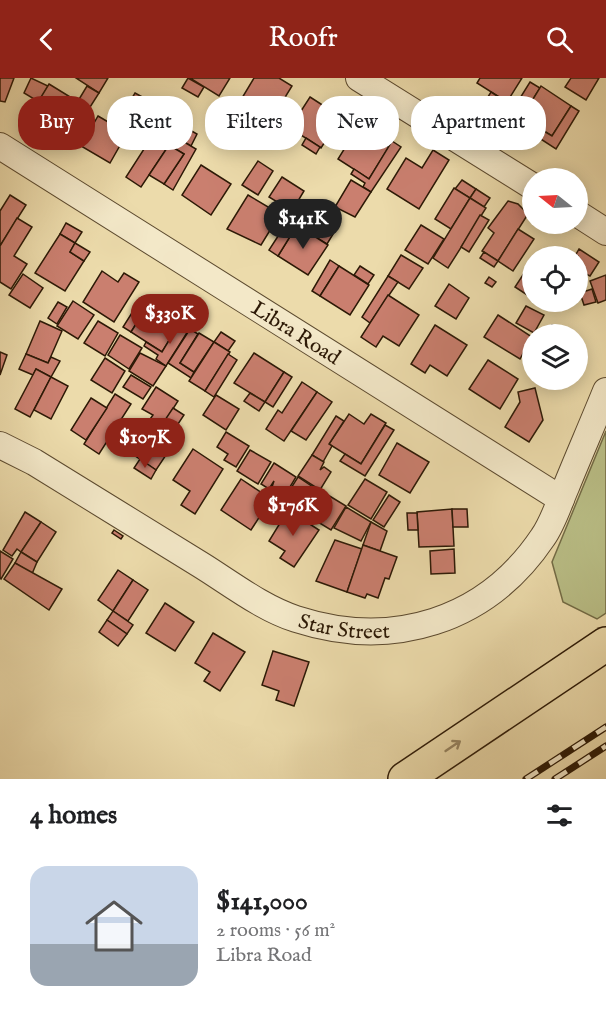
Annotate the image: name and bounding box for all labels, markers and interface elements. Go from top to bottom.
text: Roofr [268,22,338,56]
icon: back [30,23,63,56]
icon: search [543,23,576,56]
chip: Buy [18,96,95,150]
chip: Rent [107,96,193,150]
chip: Filters [205,96,304,150]
chip: New [316,96,399,150]
chip: Apartment [411,96,546,150]
north arrow [522,168,588,234]
map controls [522,168,588,390]
pin: $141K [261,199,345,250]
text: $141K [278,206,328,231]
button: locate [522,246,588,312]
pin: $330K [128,294,212,345]
street label: Libra Road [246,295,346,372]
text: $330K [145,301,195,326]
button: layers [522,324,588,390]
pin: $107K [103,418,187,469]
text: $107K [119,425,171,450]
pin: $176K [251,486,335,537]
text: $176K [268,493,318,518]
street label: Star Street [295,609,391,646]
one-way arrow [445,740,461,752]
text: 4 homes [30,799,117,832]
icon: filters [543,799,576,832]
text: $141,000 [216,885,308,918]
icon: home [78,890,150,962]
text: 2 rooms · 56 m² [216,918,335,943]
text: Libra Road [216,943,312,968]

